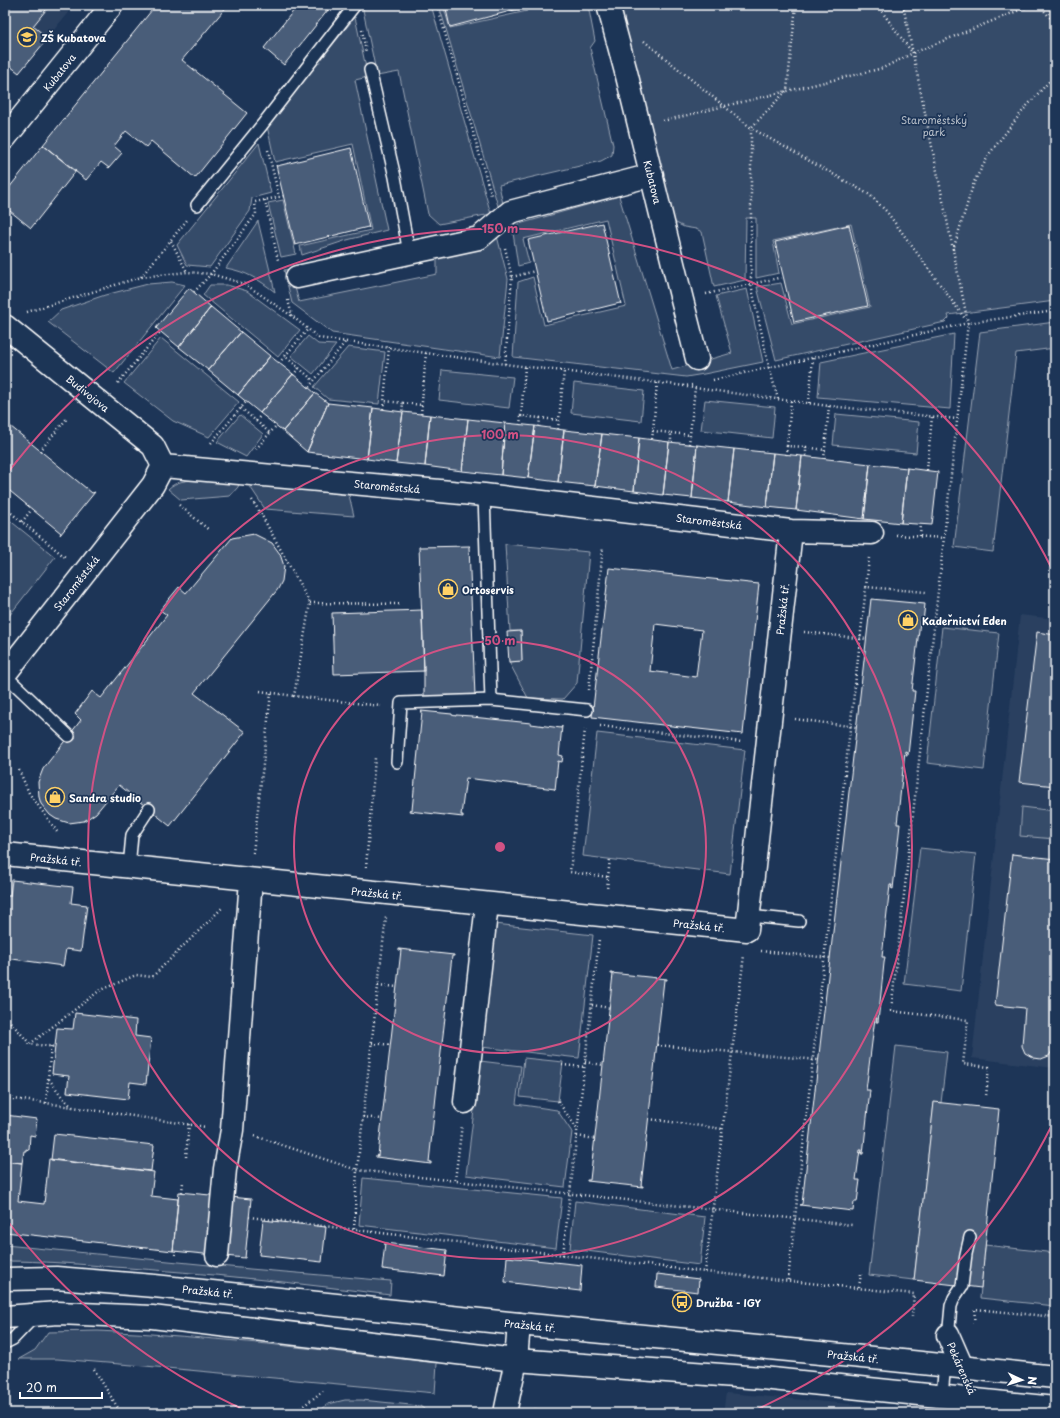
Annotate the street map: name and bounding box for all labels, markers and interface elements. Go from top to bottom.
school or university icon: ZŠ Kubatova [16,26,38,48]
place label: ZŠ Kubatova [41,30,106,45]
street label: Kubatova [39,49,79,94]
park label: Staroměstský park [901,112,967,139]
street label: Kubatova [640,159,666,206]
text: 150 m [482,219,518,237]
street label: Budivojova [63,371,113,416]
text: 100 m [481,425,519,443]
street label: Staroměstská [353,476,422,496]
street label: Staroměstská [675,510,744,533]
street label: Staroměstská [50,552,103,614]
shop icon: Ortoservis [437,578,459,600]
place label: Ortoservis [462,582,514,597]
street label: Pražská tř. [772,582,792,636]
shop icon: Kadeřnictví Eden [897,609,919,631]
place label: Kadeřnictví Eden [922,613,1007,628]
text: 50 m [484,631,516,649]
shop icon: Sandra studio [44,786,66,808]
place label: Sandra studio [69,790,141,805]
centre of rings [493,840,507,854]
street label: Pražská tř. [29,849,83,869]
street label: Pražská tř. [350,883,404,903]
street label: Pražská tř. [672,915,726,935]
street label: Pražská tř. [181,1281,235,1301]
bus stop icon: Družba - IGY [671,1291,693,1313]
place label: Družba - IGY [696,1295,762,1310]
street label: Pražská tř. [503,1315,557,1335]
street label: Pekárenská [944,1339,981,1397]
street label: Pražská tř. [826,1346,880,1366]
north arrow [1002,1360,1042,1400]
scale bar [20,1374,102,1400]
text: N [1024,1376,1041,1386]
text: 20 m [26,1378,57,1396]

